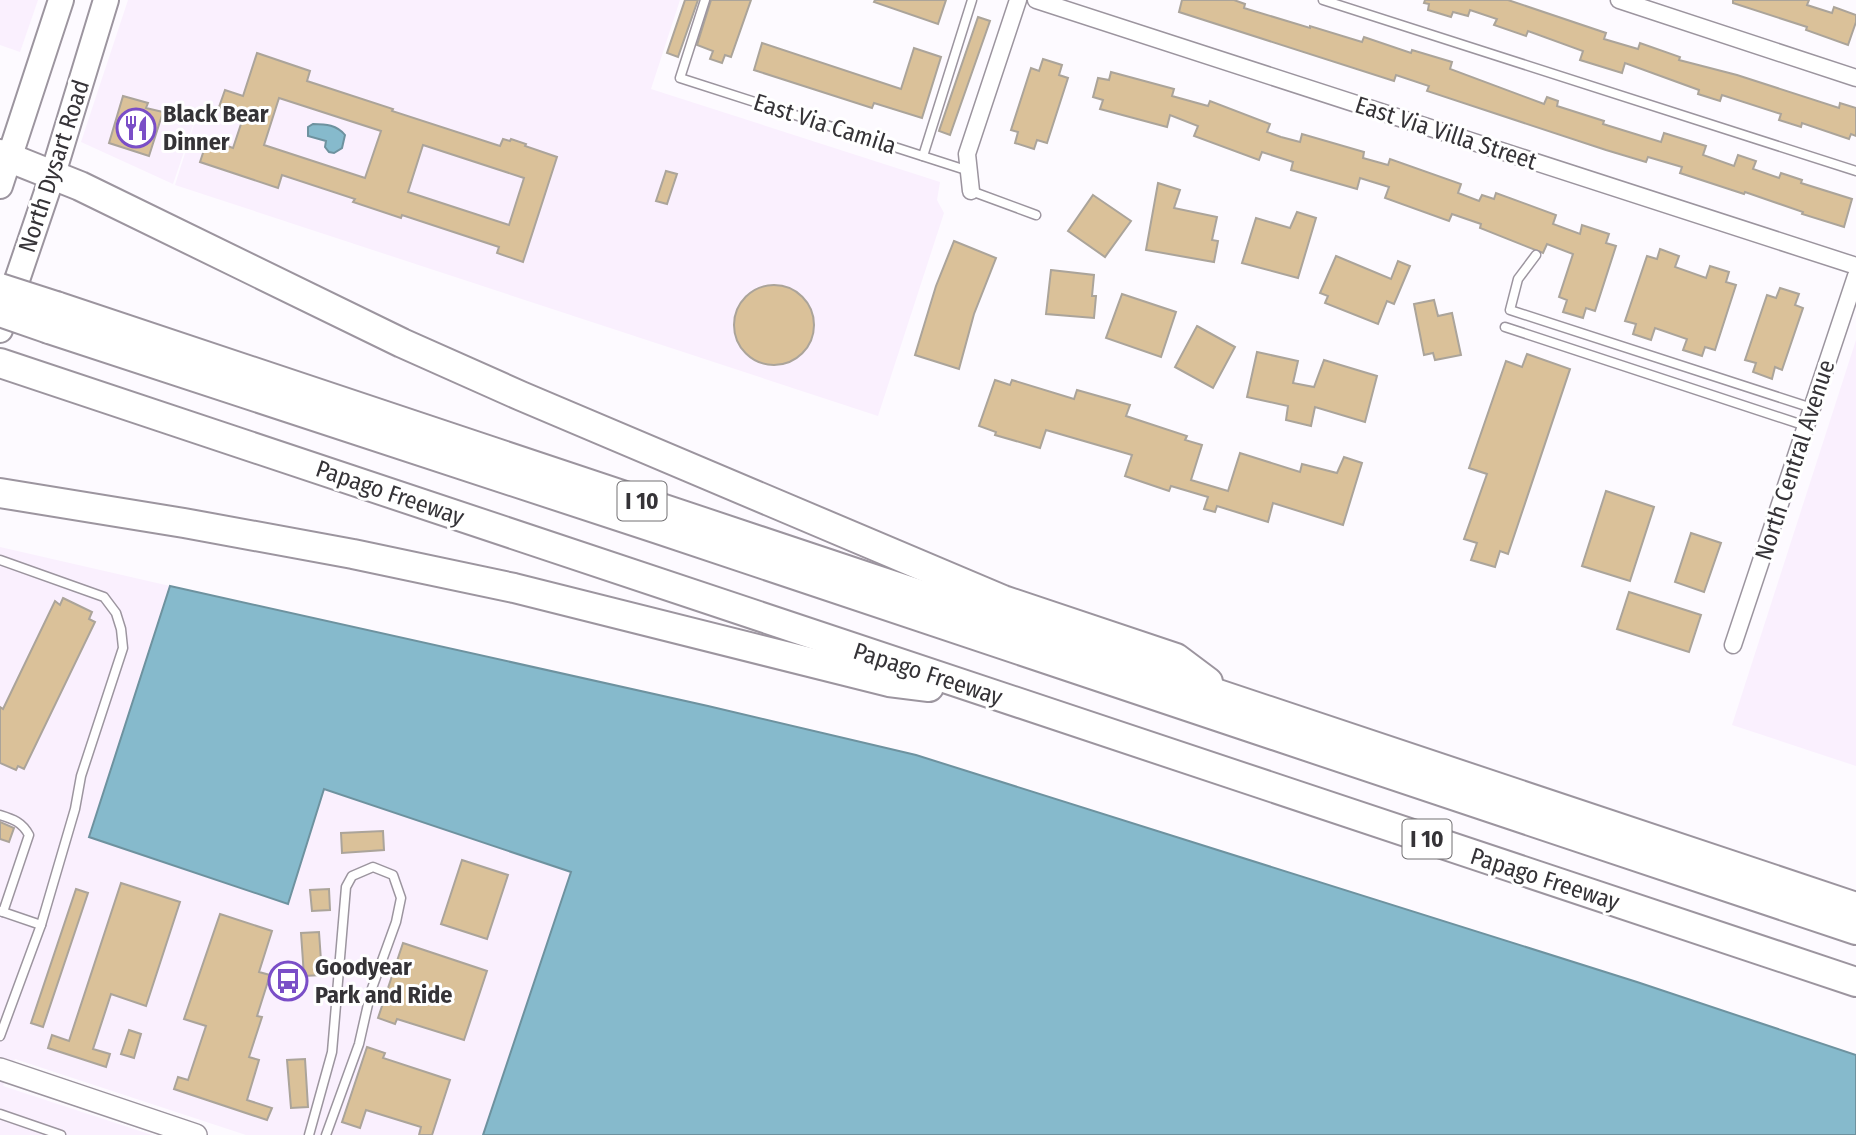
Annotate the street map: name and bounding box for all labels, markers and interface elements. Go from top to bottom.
street label: North Dysart Road [13,76,95,256]
street label: East Via Camila [750,88,900,160]
street label: East Via Villa Street [1352,90,1540,176]
place label: Black Bear Dinner [163,100,269,156]
restaurant icon: Black Bear Dinner [115,107,157,149]
street label: North Central Avenue [1749,356,1841,564]
street label: Papago Freeway [312,455,468,532]
road number: I 10 [618,481,666,520]
street label: Papago Freeway [850,637,1006,711]
road number: I 10 [1402,820,1452,859]
street label: Papago Freeway [1467,842,1623,916]
place label: Goodyear Park and Ride [315,953,452,1009]
bus stop icon: Goodyear Park and Ride [267,960,309,1002]

